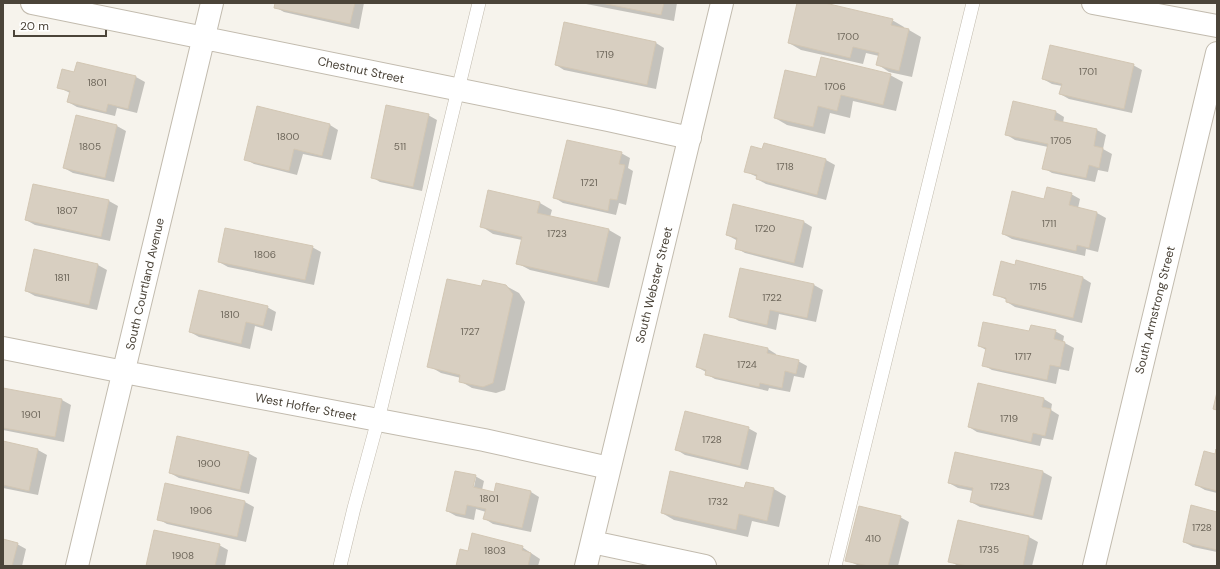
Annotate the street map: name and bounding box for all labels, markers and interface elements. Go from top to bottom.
scale bar [14,12,106,38]
text: 20 m [20,18,49,34]
house number: 1700 [837,30,859,43]
house number: 1719 [596,48,614,61]
street label: Chestnut Street [316,53,406,87]
house number: 1701 [1079,65,1097,78]
house number: 1801 [87,76,107,89]
house number: 1706 [824,80,846,93]
house number: 1800 [277,130,300,143]
house number: 1705 [1050,134,1072,147]
house number: 1805 [79,140,101,153]
house number: 511 [394,140,406,153]
house number: 1718 [776,160,794,173]
house number: 1721 [580,176,598,189]
house number: 1807 [56,204,78,217]
street label: South Courtland Avenue [122,216,168,352]
house number: 1711 [1042,217,1056,230]
house number: 1720 [755,222,776,235]
street label: South Webster Street [632,225,676,345]
house number: 1723 [547,227,567,240]
street label: South Armstrong Street [1131,244,1179,376]
house number: 1806 [254,248,276,261]
house number: 1811 [54,271,70,284]
house number: 1715 [1029,280,1047,293]
house number: 1722 [762,291,782,304]
house number: 1810 [221,308,240,321]
house number: 1727 [460,325,480,338]
house number: 1717 [1015,350,1031,363]
house number: 1724 [737,358,757,371]
street label: West Hoffer Street [254,389,358,425]
house number: 1901 [21,408,41,421]
house number: 1719 [1000,412,1018,425]
house number: 1728 [702,433,722,446]
house number: 1900 [197,457,221,470]
house number: 1723 [990,480,1010,493]
house number: 1801 [479,492,499,505]
house number: 1732 [708,495,728,508]
house number: 1906 [190,504,212,517]
house number: 1728 [1192,521,1212,534]
house number: 410 [865,532,881,545]
house number: 1735 [979,543,999,556]
house number: 1803 [484,544,506,557]
house number: 1908 [172,549,194,562]

